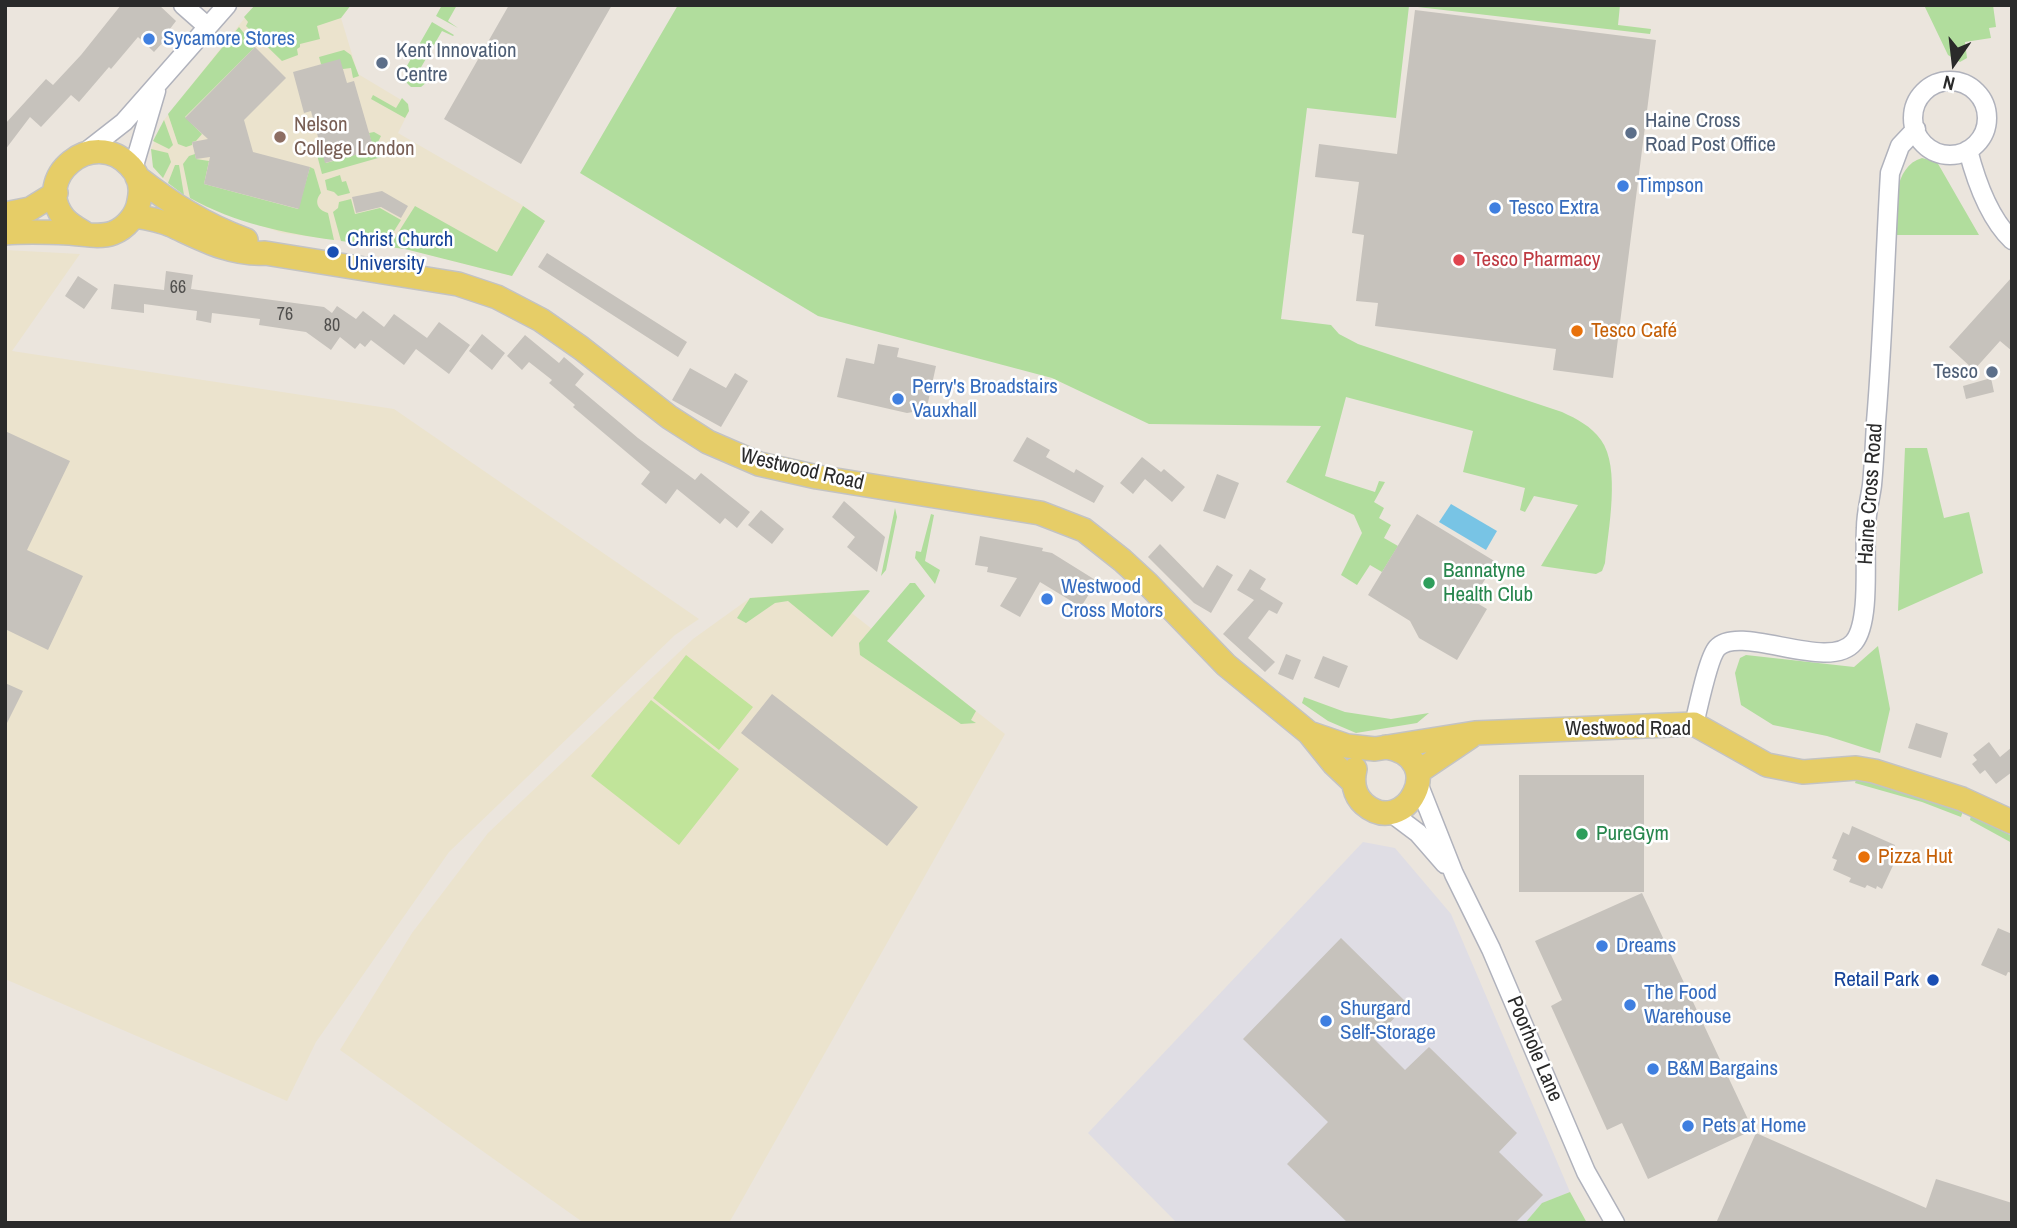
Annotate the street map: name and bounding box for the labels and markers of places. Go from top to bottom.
place label: Sycamore Stores [163,26,295,52]
marker: Sycamore Stores [141,31,157,47]
place label: Kent Innovation Centre [396,38,517,88]
marker: Kent Innovation Centre [374,55,390,71]
place label: Haine Cross Road Post Office [1645,108,1776,158]
place label: Nelson College London [294,112,415,162]
marker: Haine Cross Road Post Office [1623,125,1639,141]
marker: Nelson College London [272,129,288,145]
place label: Timpson [1637,173,1704,199]
marker: Timpson [1615,178,1631,194]
place label: Tesco Extra [1509,195,1599,221]
marker: Tesco Extra [1487,200,1503,216]
place label: Christ Church University [347,227,453,277]
marker: Christ Church University [325,244,341,260]
place label: Tesco Pharmacy [1473,247,1600,273]
marker: Tesco Pharmacy [1451,252,1467,268]
place label: Tesco Café [1591,318,1677,344]
marker: Tesco Café [1569,323,1585,339]
place label: Tesco [1933,359,1978,385]
marker: Tesco [1984,364,2000,380]
place label: Perry's Broadstairs Vauxhall [912,374,1058,424]
marker: Perry's Broadstairs Vauxhall [890,391,906,407]
place label: Bannatyne Health Club [1443,558,1533,608]
place label: Westwood Cross Motors [1061,574,1163,624]
marker: Bannatyne Health Club [1421,575,1437,591]
marker: Westwood Cross Motors [1039,591,1055,607]
place label: PureGym [1596,821,1669,847]
marker: PureGym [1574,826,1590,842]
place label: Pizza Hut [1878,844,1953,870]
marker: Pizza Hut [1856,849,1872,865]
place label: Dreams [1616,933,1676,959]
marker: Dreams [1594,938,1610,954]
place label: Retail Park [1834,967,1919,993]
marker: Retail Park [1925,972,1941,988]
place label: The Food Warehouse [1644,980,1731,1030]
place label: Shurgard Self-Storage [1340,996,1436,1046]
marker: The Food Warehouse [1622,997,1638,1013]
marker: Shurgard Self-Storage [1318,1013,1334,1029]
place label: B&M Bargains [1667,1056,1778,1082]
marker: B&M Bargains [1645,1061,1661,1077]
place label: Pets at Home [1702,1113,1806,1139]
marker: Pets at Home [1680,1118,1696,1134]

